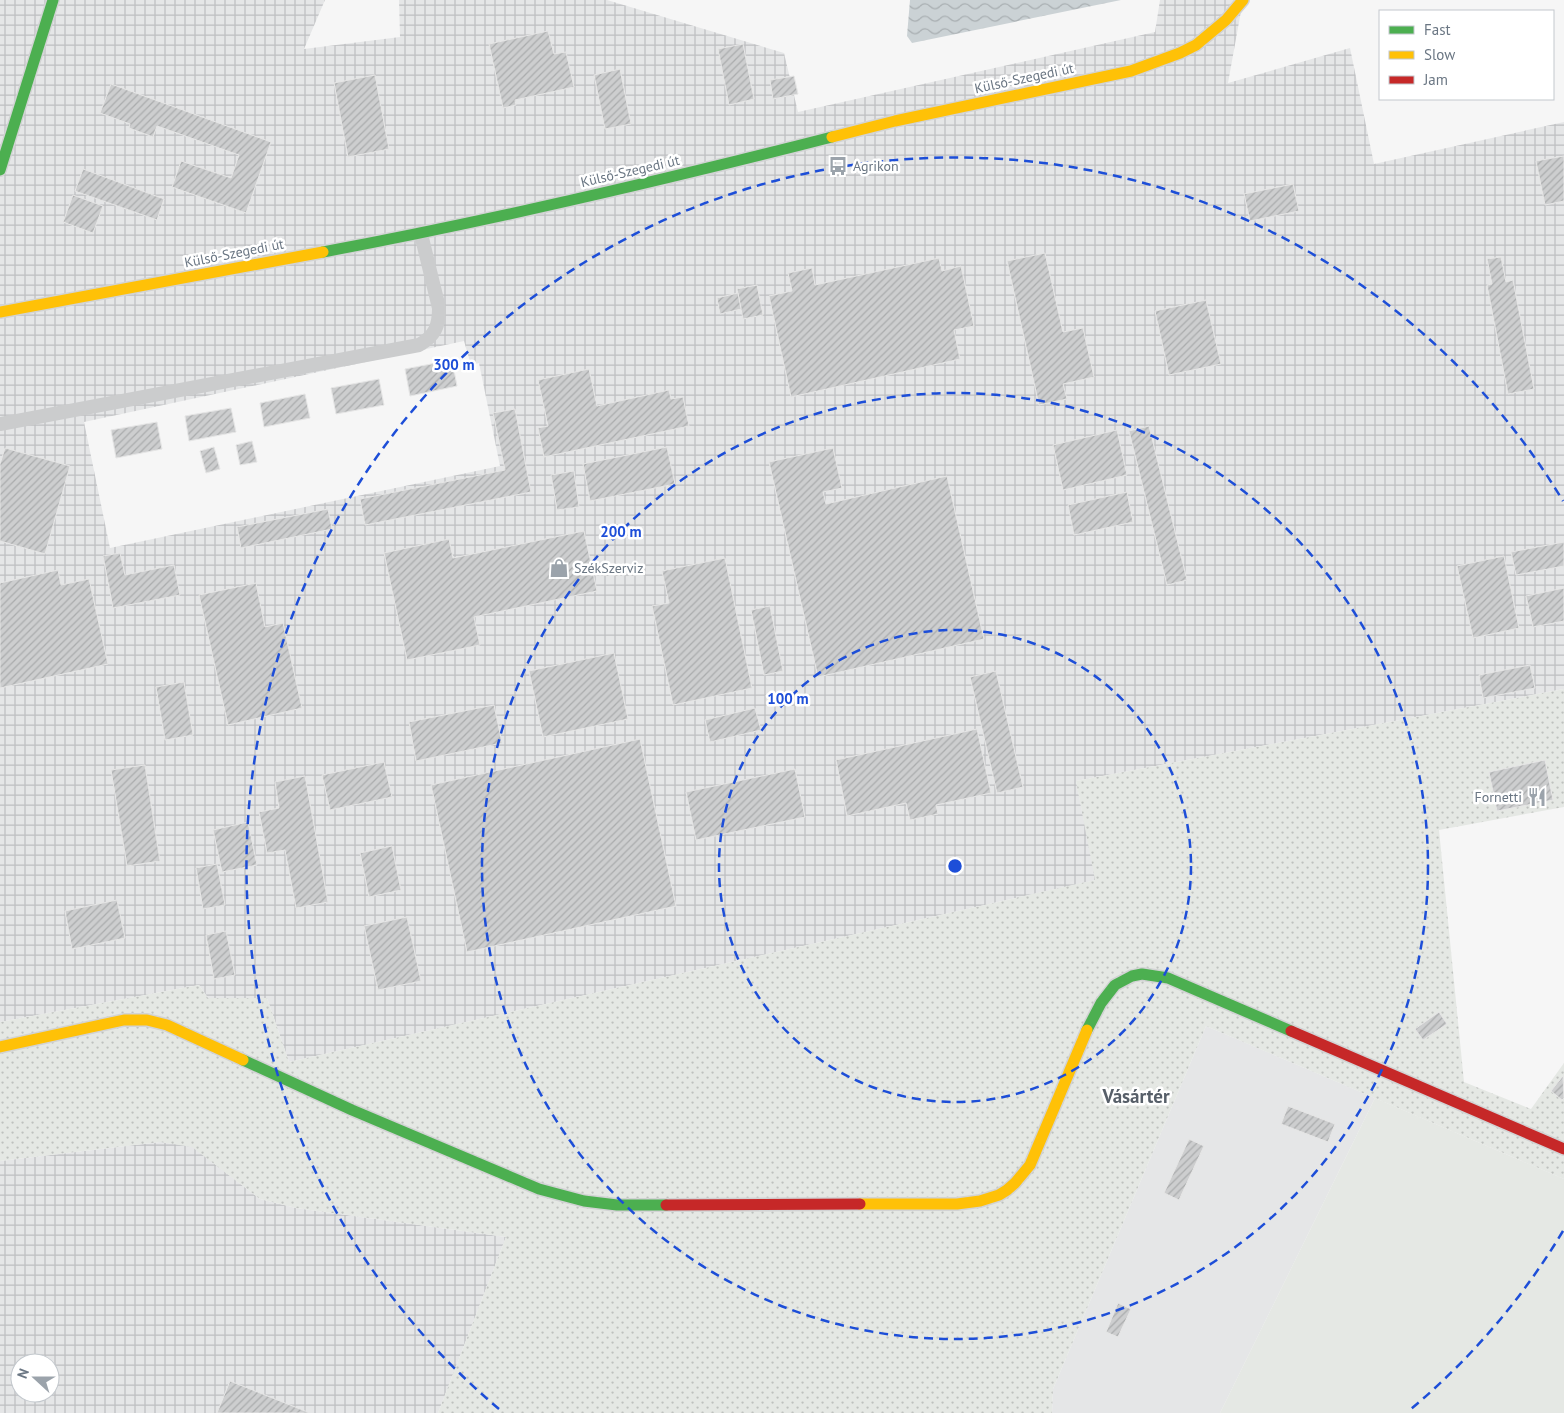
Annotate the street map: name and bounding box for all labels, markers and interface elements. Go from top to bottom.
legend [1379,10,1554,100]
text: Fast [1424,20,1451,39]
text: Slow [1424,45,1455,64]
street label: Külső-Szegedi út [973,59,1076,97]
text: Jam [1423,70,1448,89]
street label: Külső-Szegedi út [579,151,681,191]
bus stop icon: Agrikon [827,155,849,177]
place label: Agrikon [853,157,899,175]
street label: Külső-Szegedi út [183,234,286,271]
text: 300 m [433,355,475,374]
text: 200 m [600,522,642,541]
shop icon: SzékSzerviz [548,557,570,579]
place label: SzékSzerviz [574,559,643,577]
text: 100 m [767,689,809,708]
restaurant icon: Fornetti [1526,786,1548,808]
place label: Fornetti [1474,788,1522,806]
centre of rings [946,857,964,875]
district label: Vásártér [1101,1084,1170,1108]
north arrow [10,1353,60,1403]
text: N [13,1366,33,1381]

